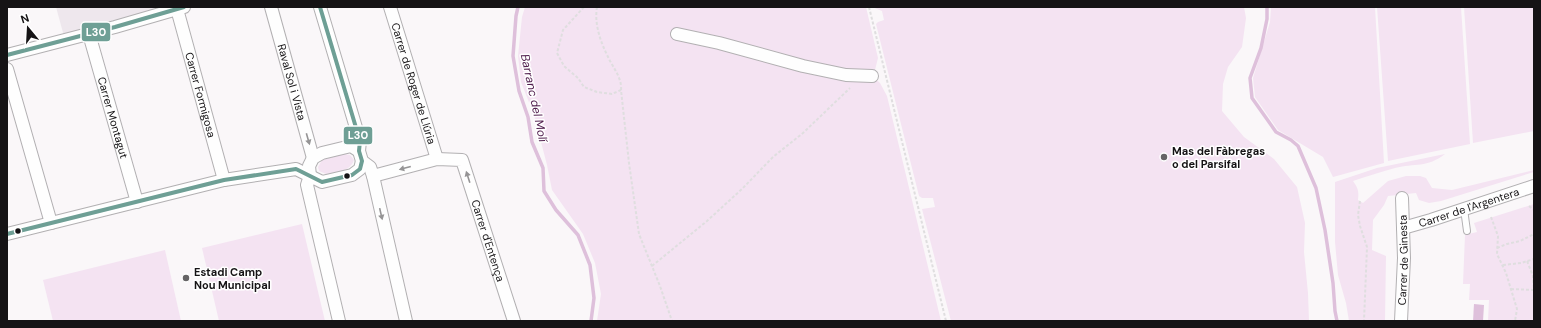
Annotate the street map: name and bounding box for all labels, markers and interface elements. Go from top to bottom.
north arrow [8,8,48,48]
text: N [19,11,31,26]
street label: Carrer de Roger de Llúria [388,21,439,146]
line badge: L30 [81,22,111,42]
text: L30 [86,25,107,39]
street label: Raval Sol i Vista [275,42,309,122]
street label: Carrer Formigosa [182,51,219,139]
water label: Barranc del Molí [517,53,551,145]
street label: Carrer Montagut [95,75,131,160]
line badge: L30 [343,126,373,145]
text: L30 [348,128,369,142]
one-way arrow [305,133,311,145]
place label: Mas del Fàbregas o del Parsifal [1172,144,1265,171]
marker: Mas del Fàbregas o del Parsifal [1159,152,1169,162]
one-way arrow [399,165,411,171]
unlabelled marker [342,171,352,181]
one-way arrow [465,171,471,183]
street label: Carrer de l'Argentera [1417,184,1521,230]
street label: Carrer d'Entença [468,198,508,283]
one-way arrow [379,208,385,220]
street label: Carrer de Ginesta [1395,215,1411,306]
unlabelled marker [13,226,23,236]
place label: Estadi Camp Nou Municipal [194,265,271,292]
marker: Estadi Camp Nou Municipal [181,273,191,283]

